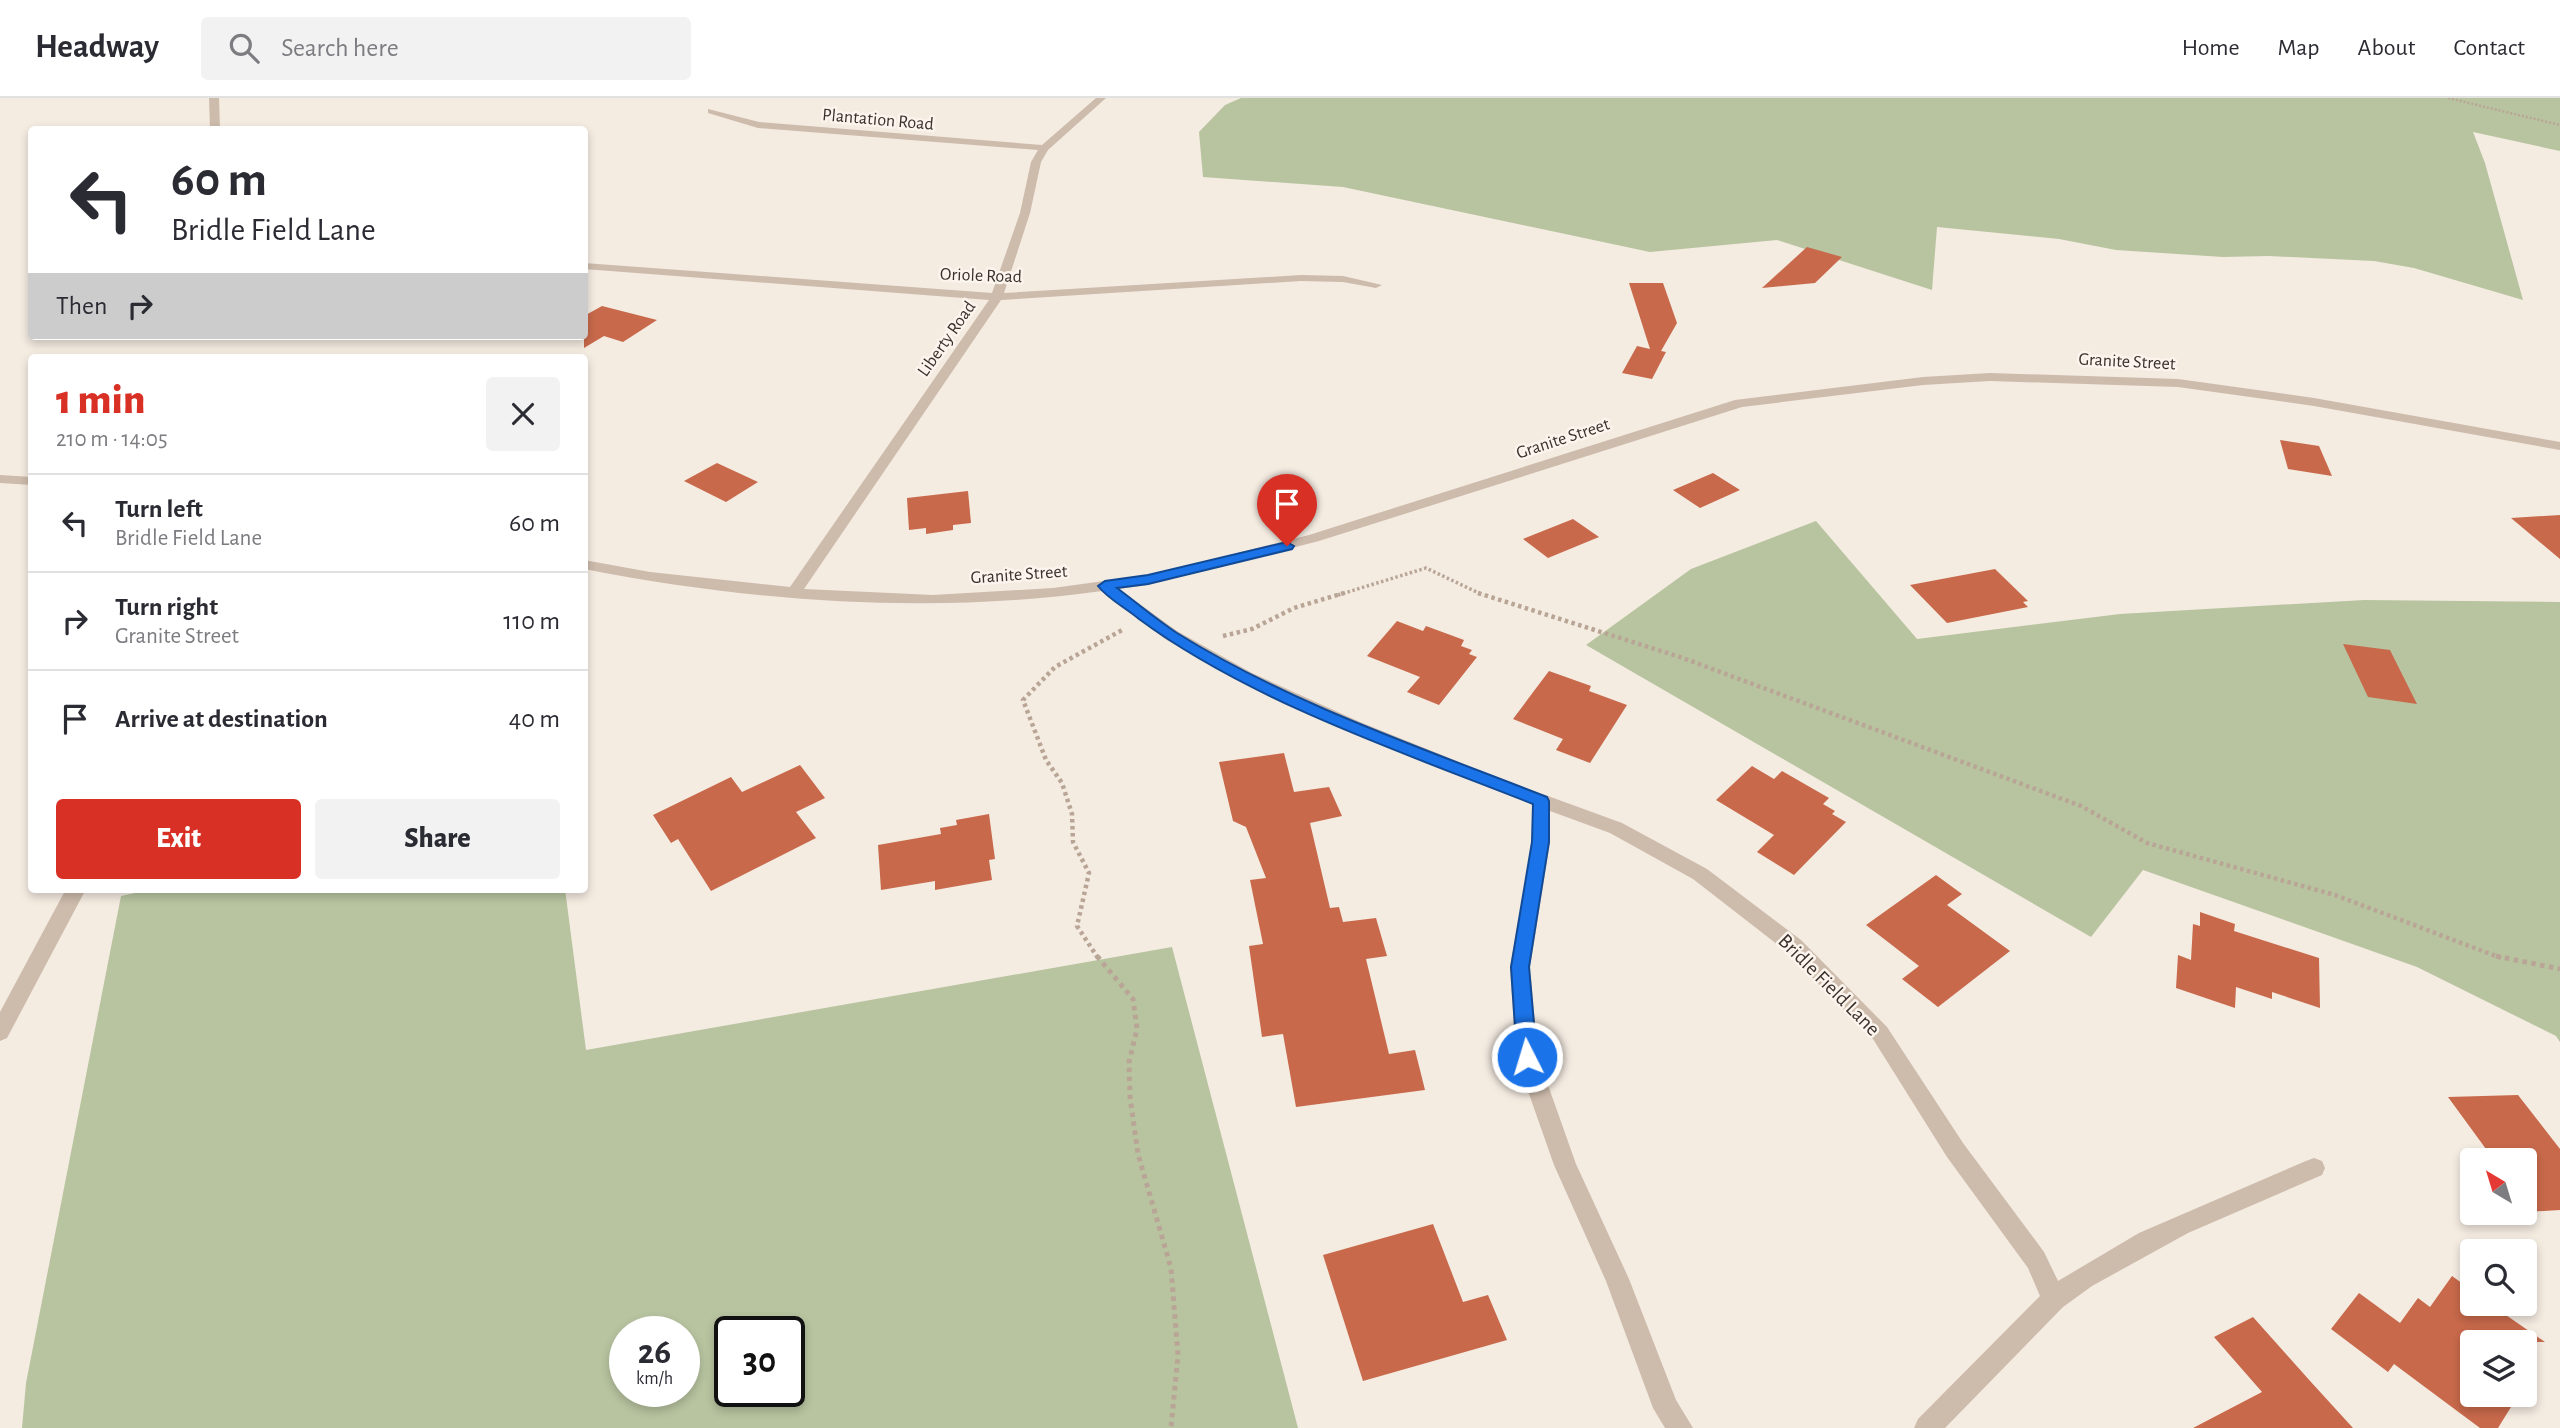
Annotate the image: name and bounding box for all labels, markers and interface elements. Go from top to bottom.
search box [201,17,691,80]
icon: search [225,29,263,67]
text: Headway [35,31,159,64]
text: Search here [281,35,399,61]
text: Home [2182,36,2240,60]
text: Map [2278,36,2320,60]
text: About [2358,36,2415,60]
text: Contact [2453,36,2525,60]
street label: Plantation Road [821,106,935,134]
icon: left [56,154,147,245]
text: 60 m [171,156,267,205]
text: Bridle Field Lane [171,214,376,246]
street label: Oriole Road [940,266,1022,286]
icon: right [121,287,159,325]
text: Then [56,293,107,319]
street label: Liberty Road [915,298,979,380]
street label: Granite Street [2078,350,2176,374]
button: close [486,377,560,451]
text: 1 min [56,379,145,421]
street label: Granite Street [1514,415,1612,463]
text: 210 m · 14:05 [56,428,168,451]
pin [1257,474,1317,546]
icon: arrive [1268,485,1306,523]
text: Turn left [115,496,203,522]
icon: left [56,504,94,542]
text: 60 m [509,510,560,536]
text: Bridle Field Lane [115,527,262,550]
street label: Granite Street [970,563,1068,587]
text: Turn right [115,594,218,620]
icon: right [56,602,94,640]
text: 110 m [503,608,560,634]
text: Granite Street [115,625,239,648]
icon: arrive [56,700,94,738]
text: Arrive at destination [115,706,328,732]
text: 40 m [509,706,560,732]
button: Exit [56,799,301,879]
button: Share [315,799,560,879]
street label: Bridle Field Lane [1774,930,1884,1040]
position arrow [1490,1020,1564,1094]
north arrow [2460,1148,2538,1225]
map controls [2460,1148,2537,1407]
button: search [2460,1239,2537,1316]
speed limit sign: 30 [714,1316,805,1407]
button: layers [2460,1330,2537,1407]
text: 26 [638,1335,671,1370]
text: km/h [636,1370,673,1388]

